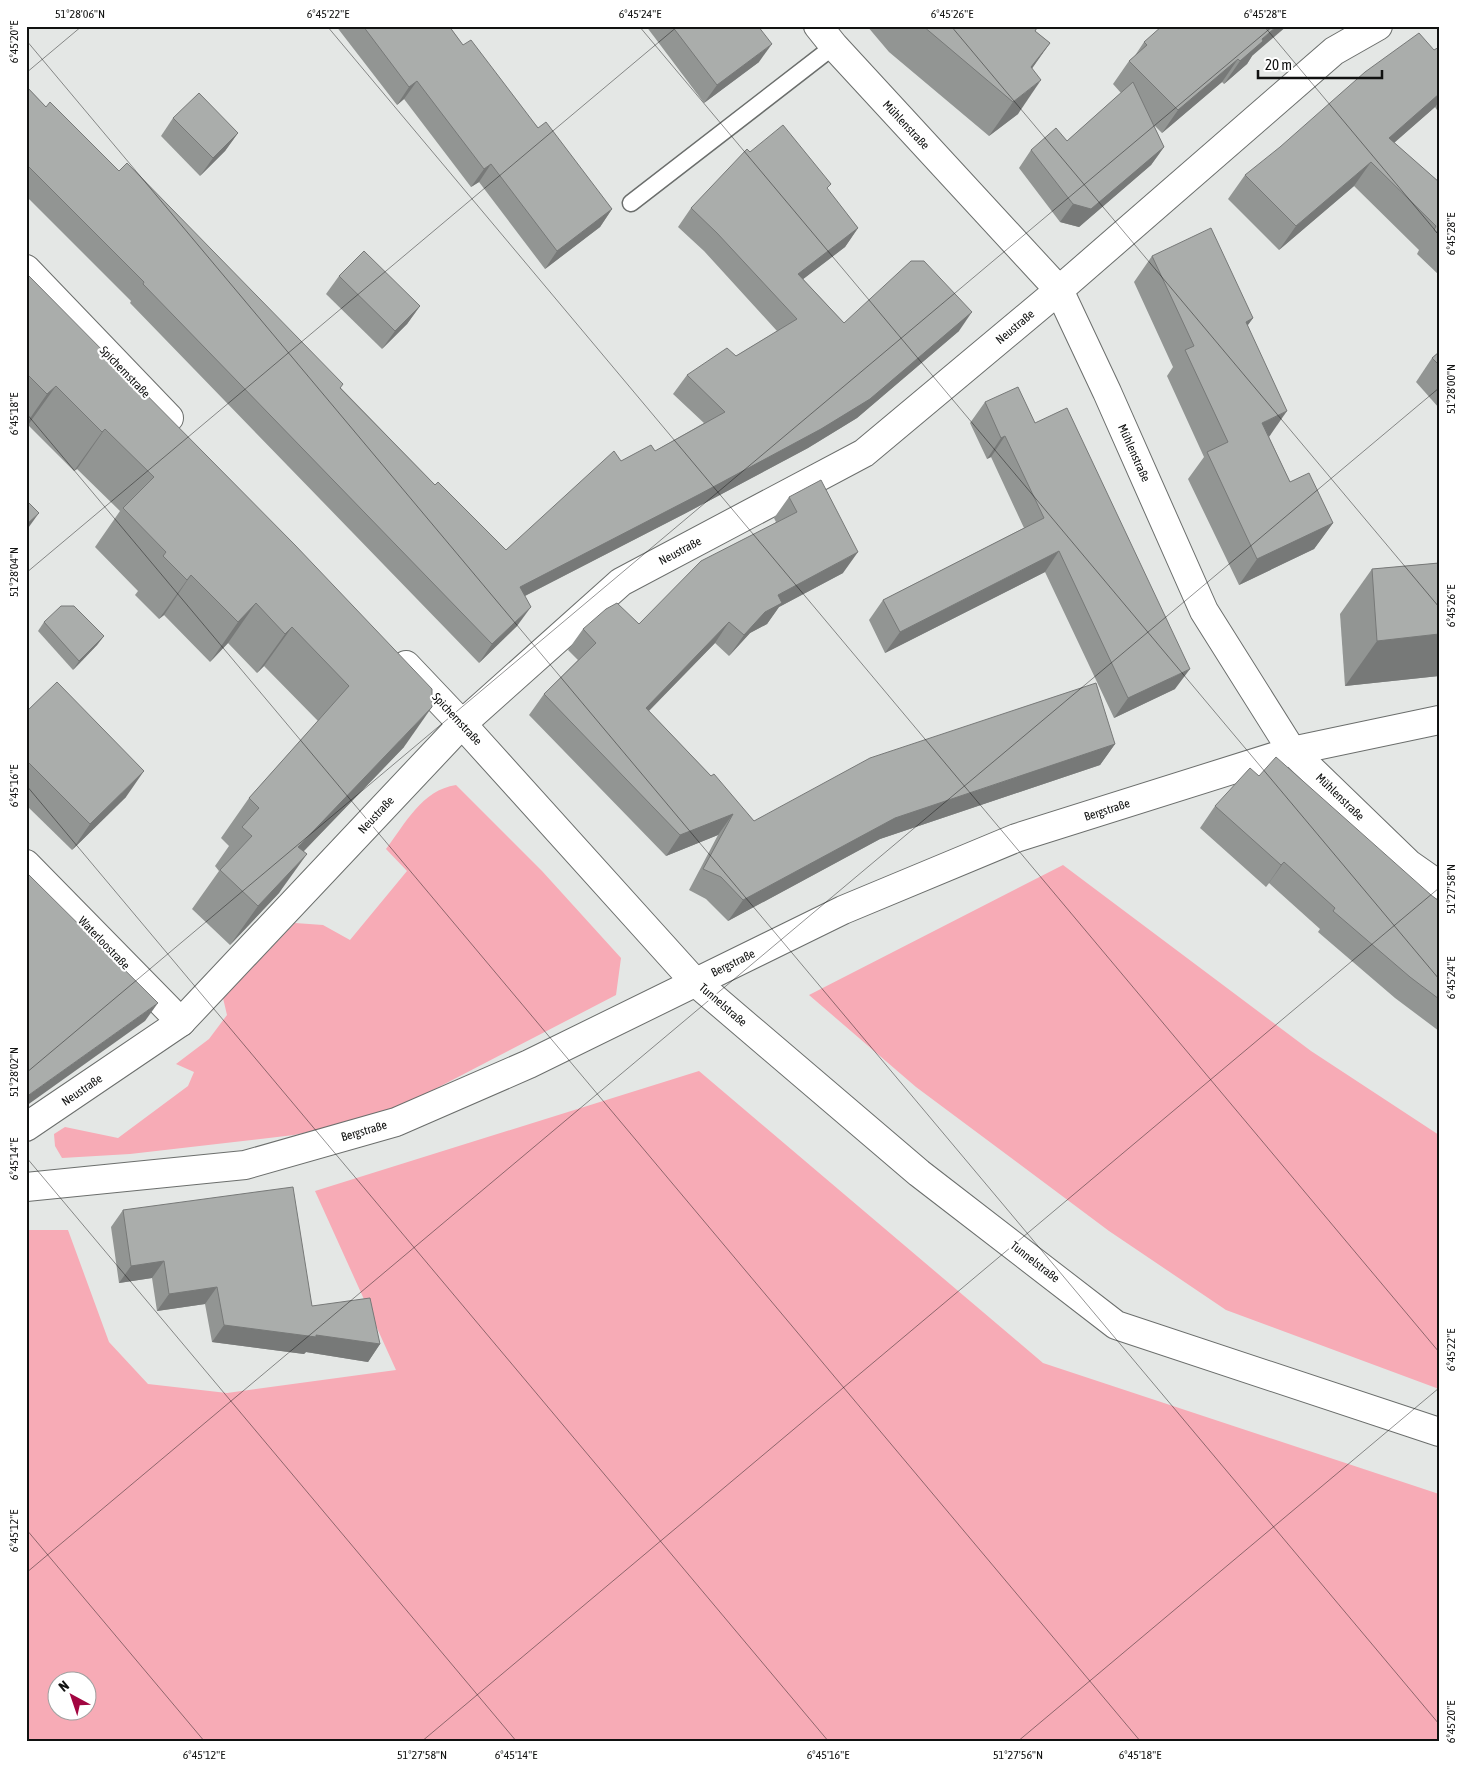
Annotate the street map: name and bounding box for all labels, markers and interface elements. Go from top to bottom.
text: 51°28'06"N [55,7,105,21]
text: 6°45'22"E [307,7,349,21]
text: 6°45'24"E [619,7,661,21]
text: 6°45'26"E [931,7,973,21]
text: 6°45'28"E [1244,7,1286,21]
text: 6°45'20"E [7,21,21,63]
scale bar [1258,48,1381,80]
text: 20 m [1265,56,1292,73]
street label: Mühlenstraße [880,98,932,152]
text: 6°45'28"E [1444,213,1458,255]
street label: Neustraße [993,307,1037,347]
street label: Spichernstraße [97,343,153,401]
text: 51°28'00"N [1444,364,1458,414]
text: 6°45'18"E [7,393,21,435]
street label: Mühlenstraße [1115,422,1153,484]
street label: Neustraße [656,534,704,568]
text: 51°28'04"N [7,547,21,597]
text: 6°45'26"E [1444,585,1458,627]
street label: Spichernstraße [429,690,485,748]
text: 6°45'16"E [7,765,21,807]
street label: Mühlenstraße [1313,771,1367,823]
street label: Neustraße [355,793,397,837]
street label: Bergstraße [1082,796,1132,824]
text: 51°27'58"N [1444,864,1458,914]
street label: Waterloostraße [75,914,133,972]
street label: Bergstraße [709,946,757,980]
text: 6°45'24"E [1444,957,1458,999]
street label: Tunnelstraße [696,981,750,1029]
text: 51°28'02"N [7,1047,21,1097]
street label: Neustraße [59,1071,105,1109]
street label: Bergstraße [339,1118,389,1144]
text: 6°45'14"E [7,1138,21,1180]
street label: Tunnelstraße [1008,1239,1062,1285]
text: 6°45'22"E [1444,1329,1458,1371]
text: 6°45'12"E [7,1510,21,1552]
north arrow [48,1670,98,1720]
text: N [55,1677,72,1695]
text: 6°45'20"E [1444,1701,1458,1743]
text: 6°45'12"E [183,1748,225,1762]
text: 51°27'58"N [397,1748,447,1762]
text: 6°45'14"E [495,1748,537,1762]
text: 6°45'16"E [807,1748,849,1762]
text: 51°27'56"N [993,1748,1043,1762]
text: 6°45'18"E [1119,1748,1161,1762]

